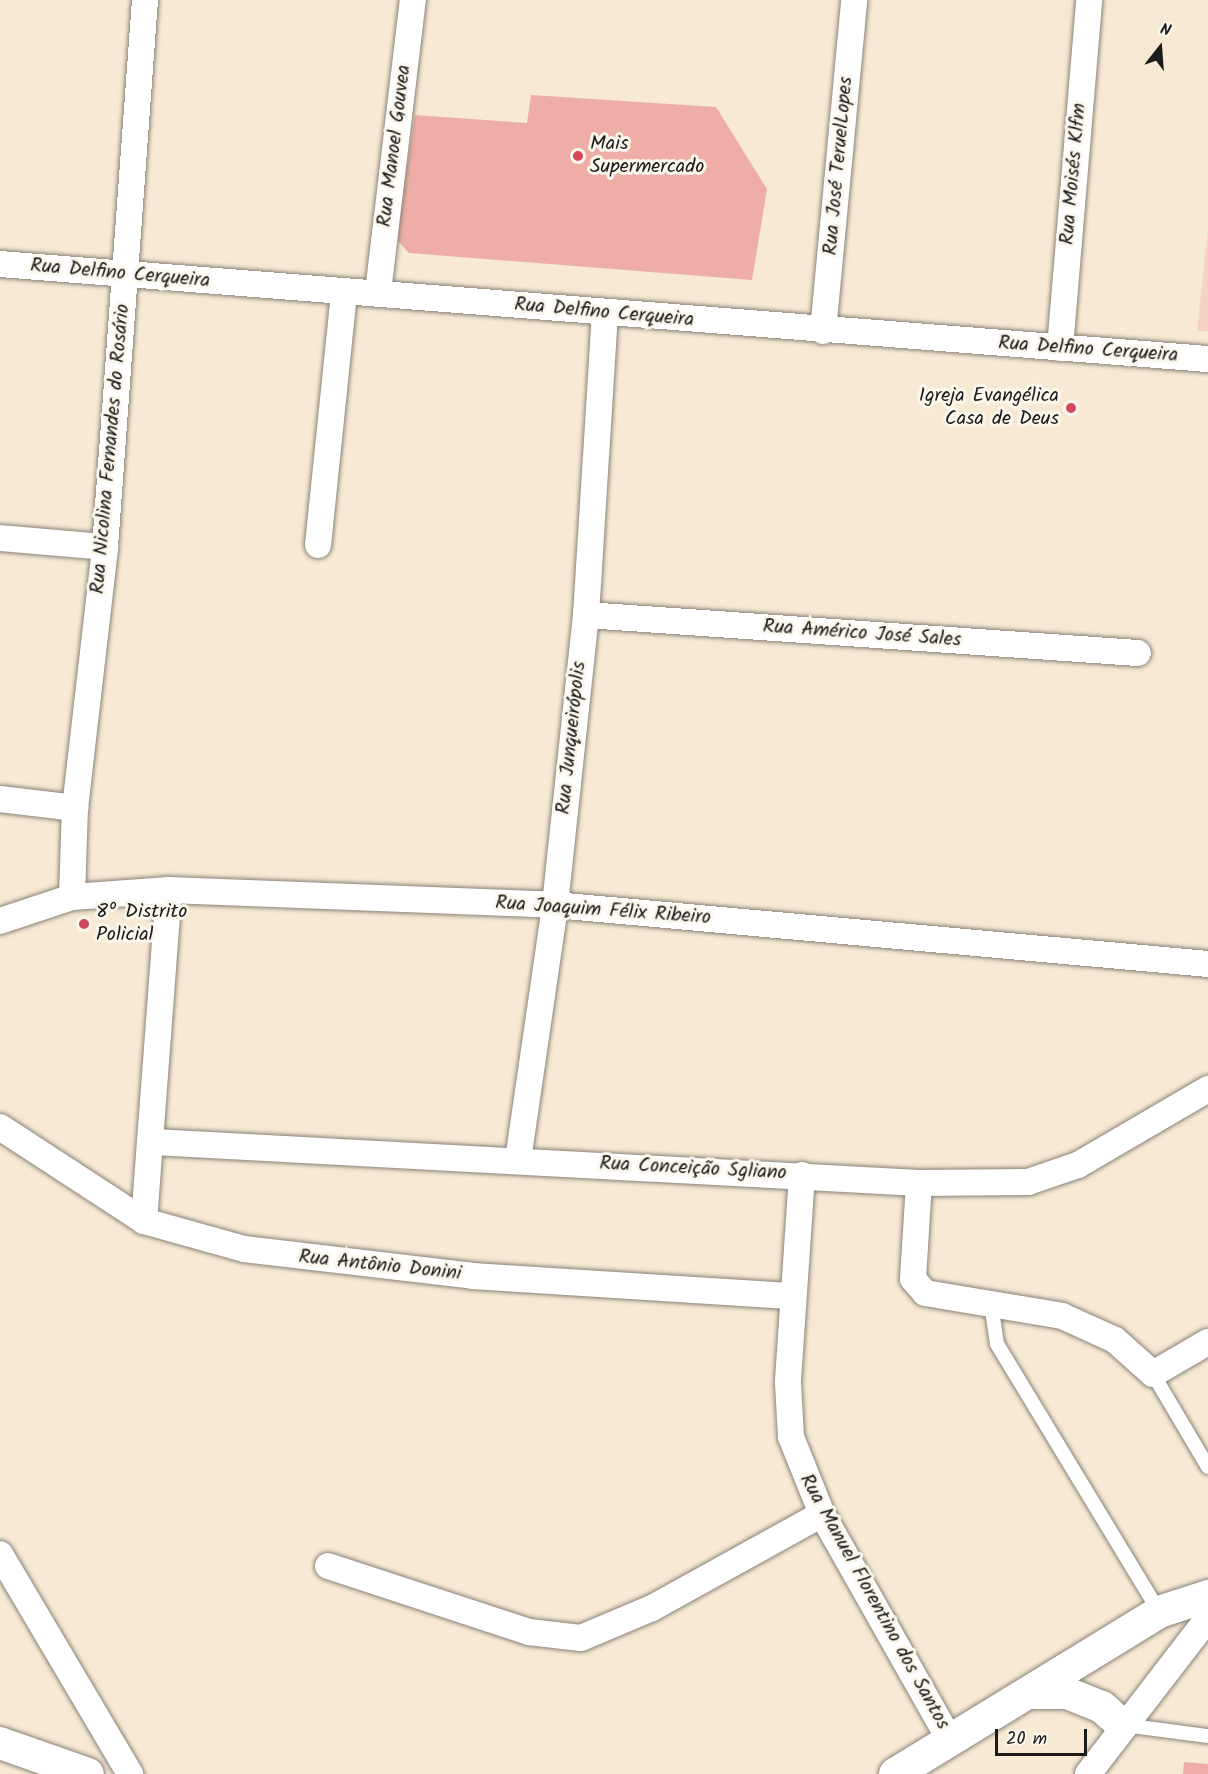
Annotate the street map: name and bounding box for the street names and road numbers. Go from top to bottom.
street label: Rua Manoel Gouvea [373,64,417,228]
street label: Rua José TeruelLopes [819,76,859,256]
street label: Rua Moisés Klfm [1056,102,1092,246]
street label: Rua Delfino Cerqueira [29,254,211,294]
street label: Rua Delfino Cerqueira [513,293,695,333]
street label: Rua Nicolina Fernandes do Rosário [86,303,136,595]
street label: Rua Delfino Cerqueira [997,332,1179,368]
street label: Rua Américo José Sales [762,615,962,653]
street label: Rua Junqueirópolis [552,660,592,816]
street label: Rua Joaquim Félix Ribeiro [494,891,712,931]
street label: Rua Conceição Sgliano [599,1152,787,1186]
street label: Rua Antônio Donini [297,1246,463,1286]
street label: Rua Manuel Florentino dos Santos [794,1470,954,1734]

